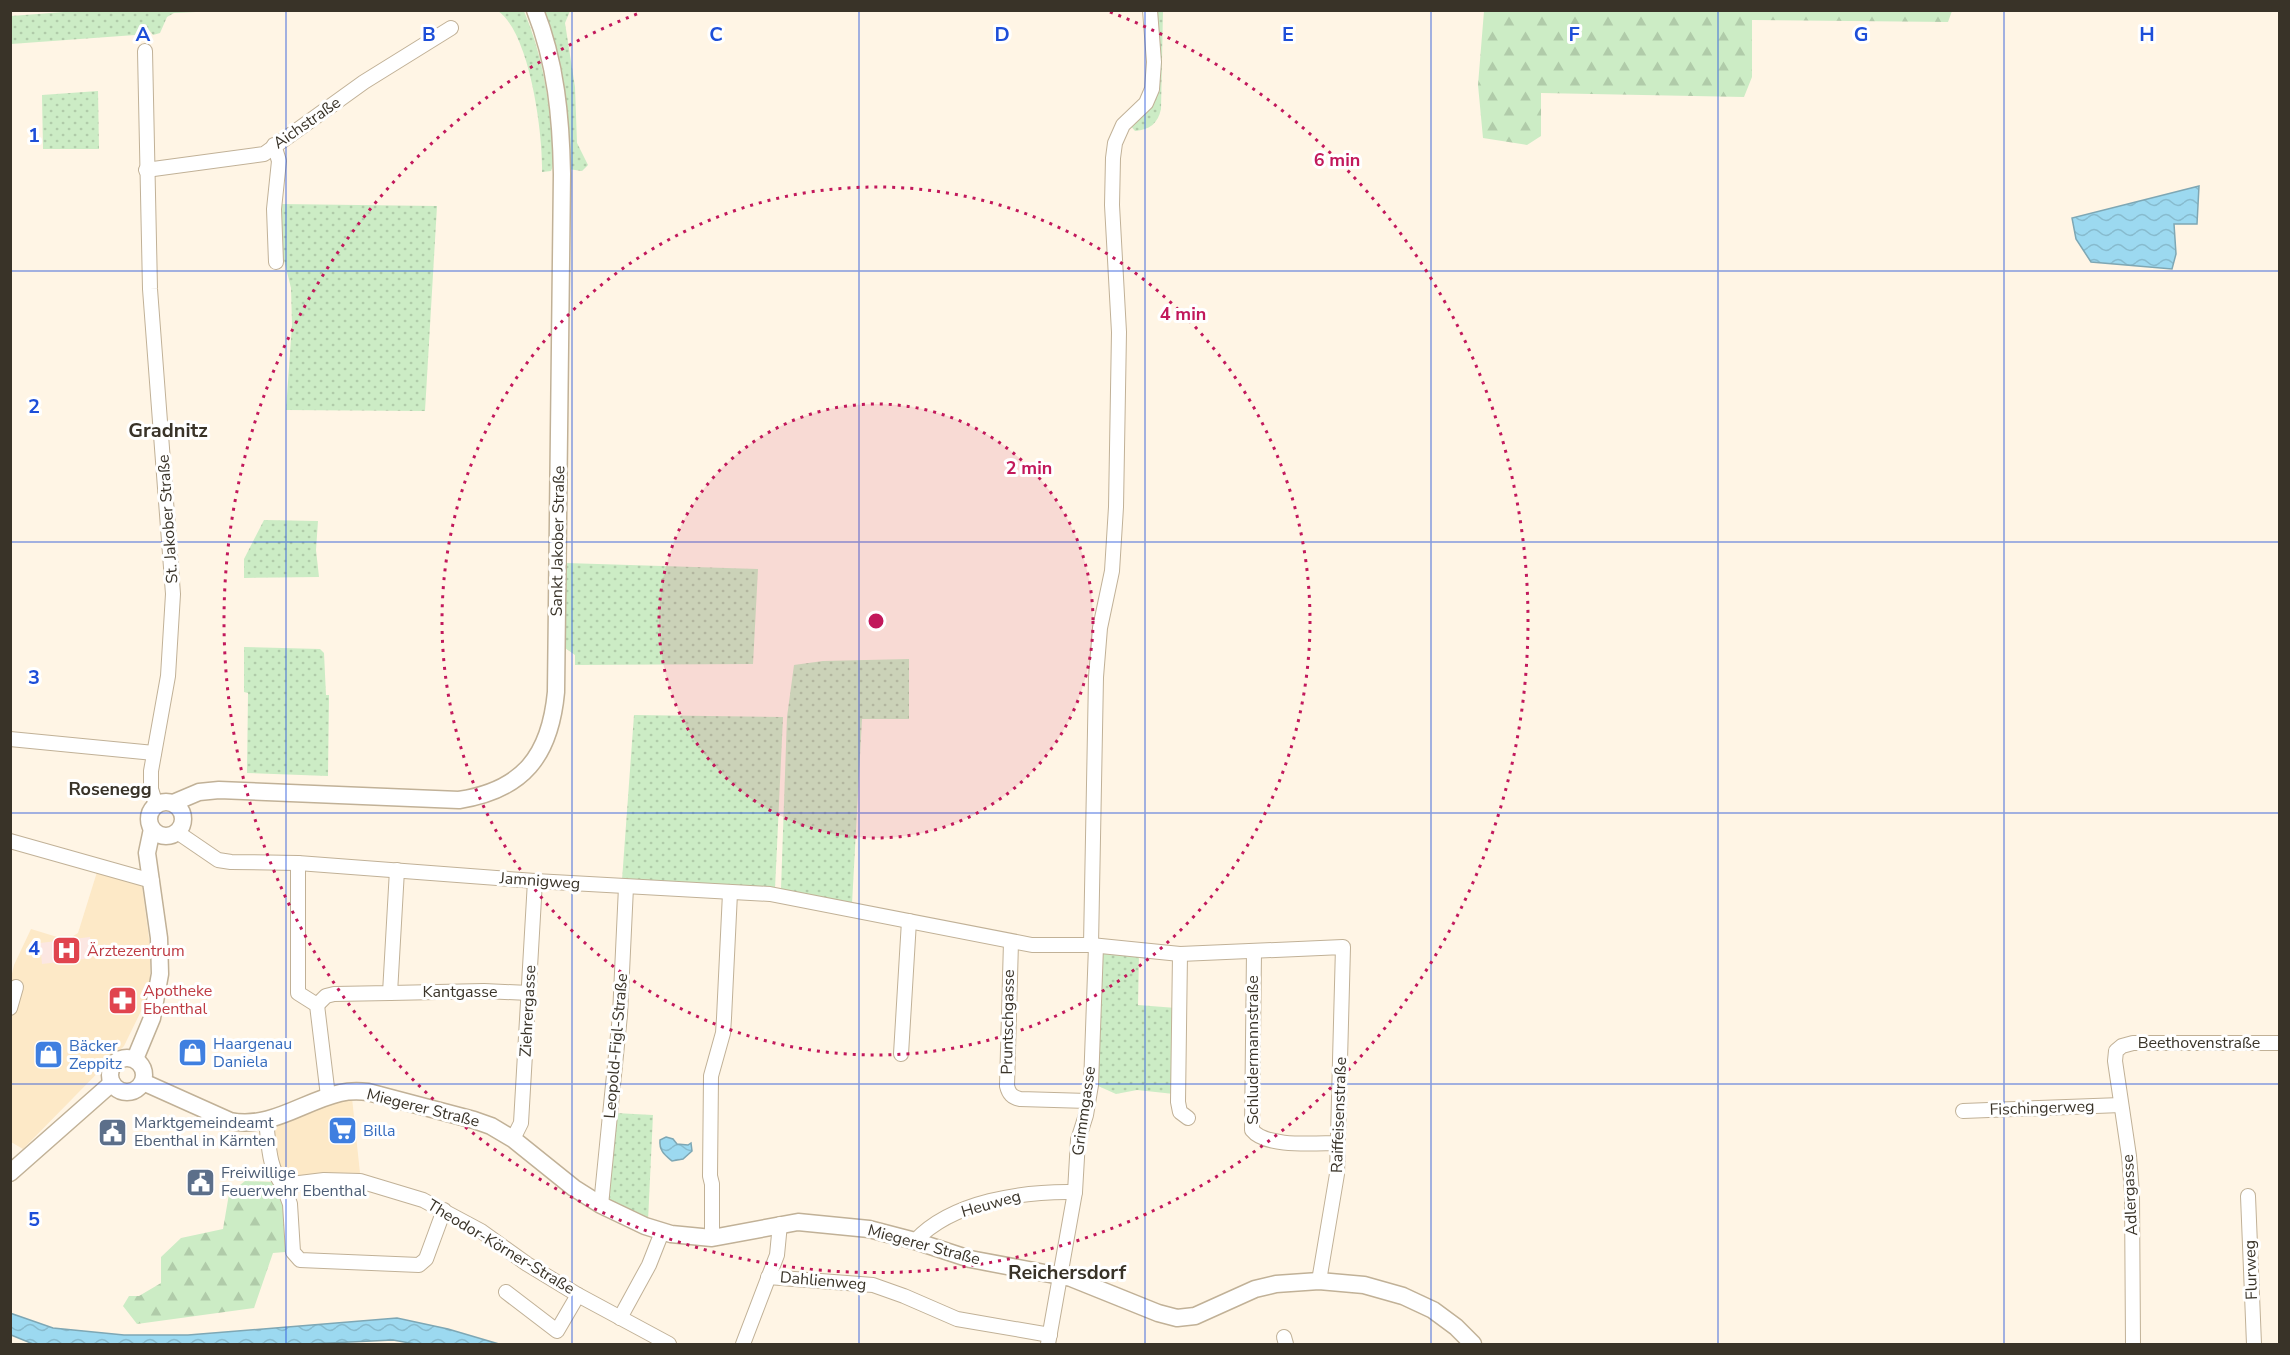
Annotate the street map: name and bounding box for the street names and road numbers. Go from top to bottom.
street label: Aichstraße [269,92,345,154]
street label: St. Jakober Straße [153,454,183,584]
street label: Sankt Jakober Straße [546,465,570,617]
street label: Jamnigweg [498,867,581,895]
street label: Ziehrergasse [515,964,541,1058]
street label: Pruntschgasse [996,969,1020,1075]
street label: Leopold-Figl-Straße [599,972,633,1120]
street label: Schludermannstraße [1242,975,1264,1125]
street label: Kantgasse [423,981,497,1003]
street label: Beethovenstraße [2138,1032,2260,1054]
street label: Raiffeisenstraße [1326,1057,1352,1173]
street label: Grimmgasse [1067,1065,1101,1157]
street label: Miegerer Straße [364,1083,482,1133]
street label: Fischingerweg [1989,1095,2095,1121]
street label: Adlergasse [2117,1154,2143,1236]
street label: Heuweg [959,1185,1023,1223]
street label: Theodor-Körner-Straße [423,1194,579,1300]
street label: Miegerer Straße [865,1219,983,1271]
street label: Flurweg [2239,1240,2263,1300]
street label: Dahlienweg [779,1266,867,1296]

